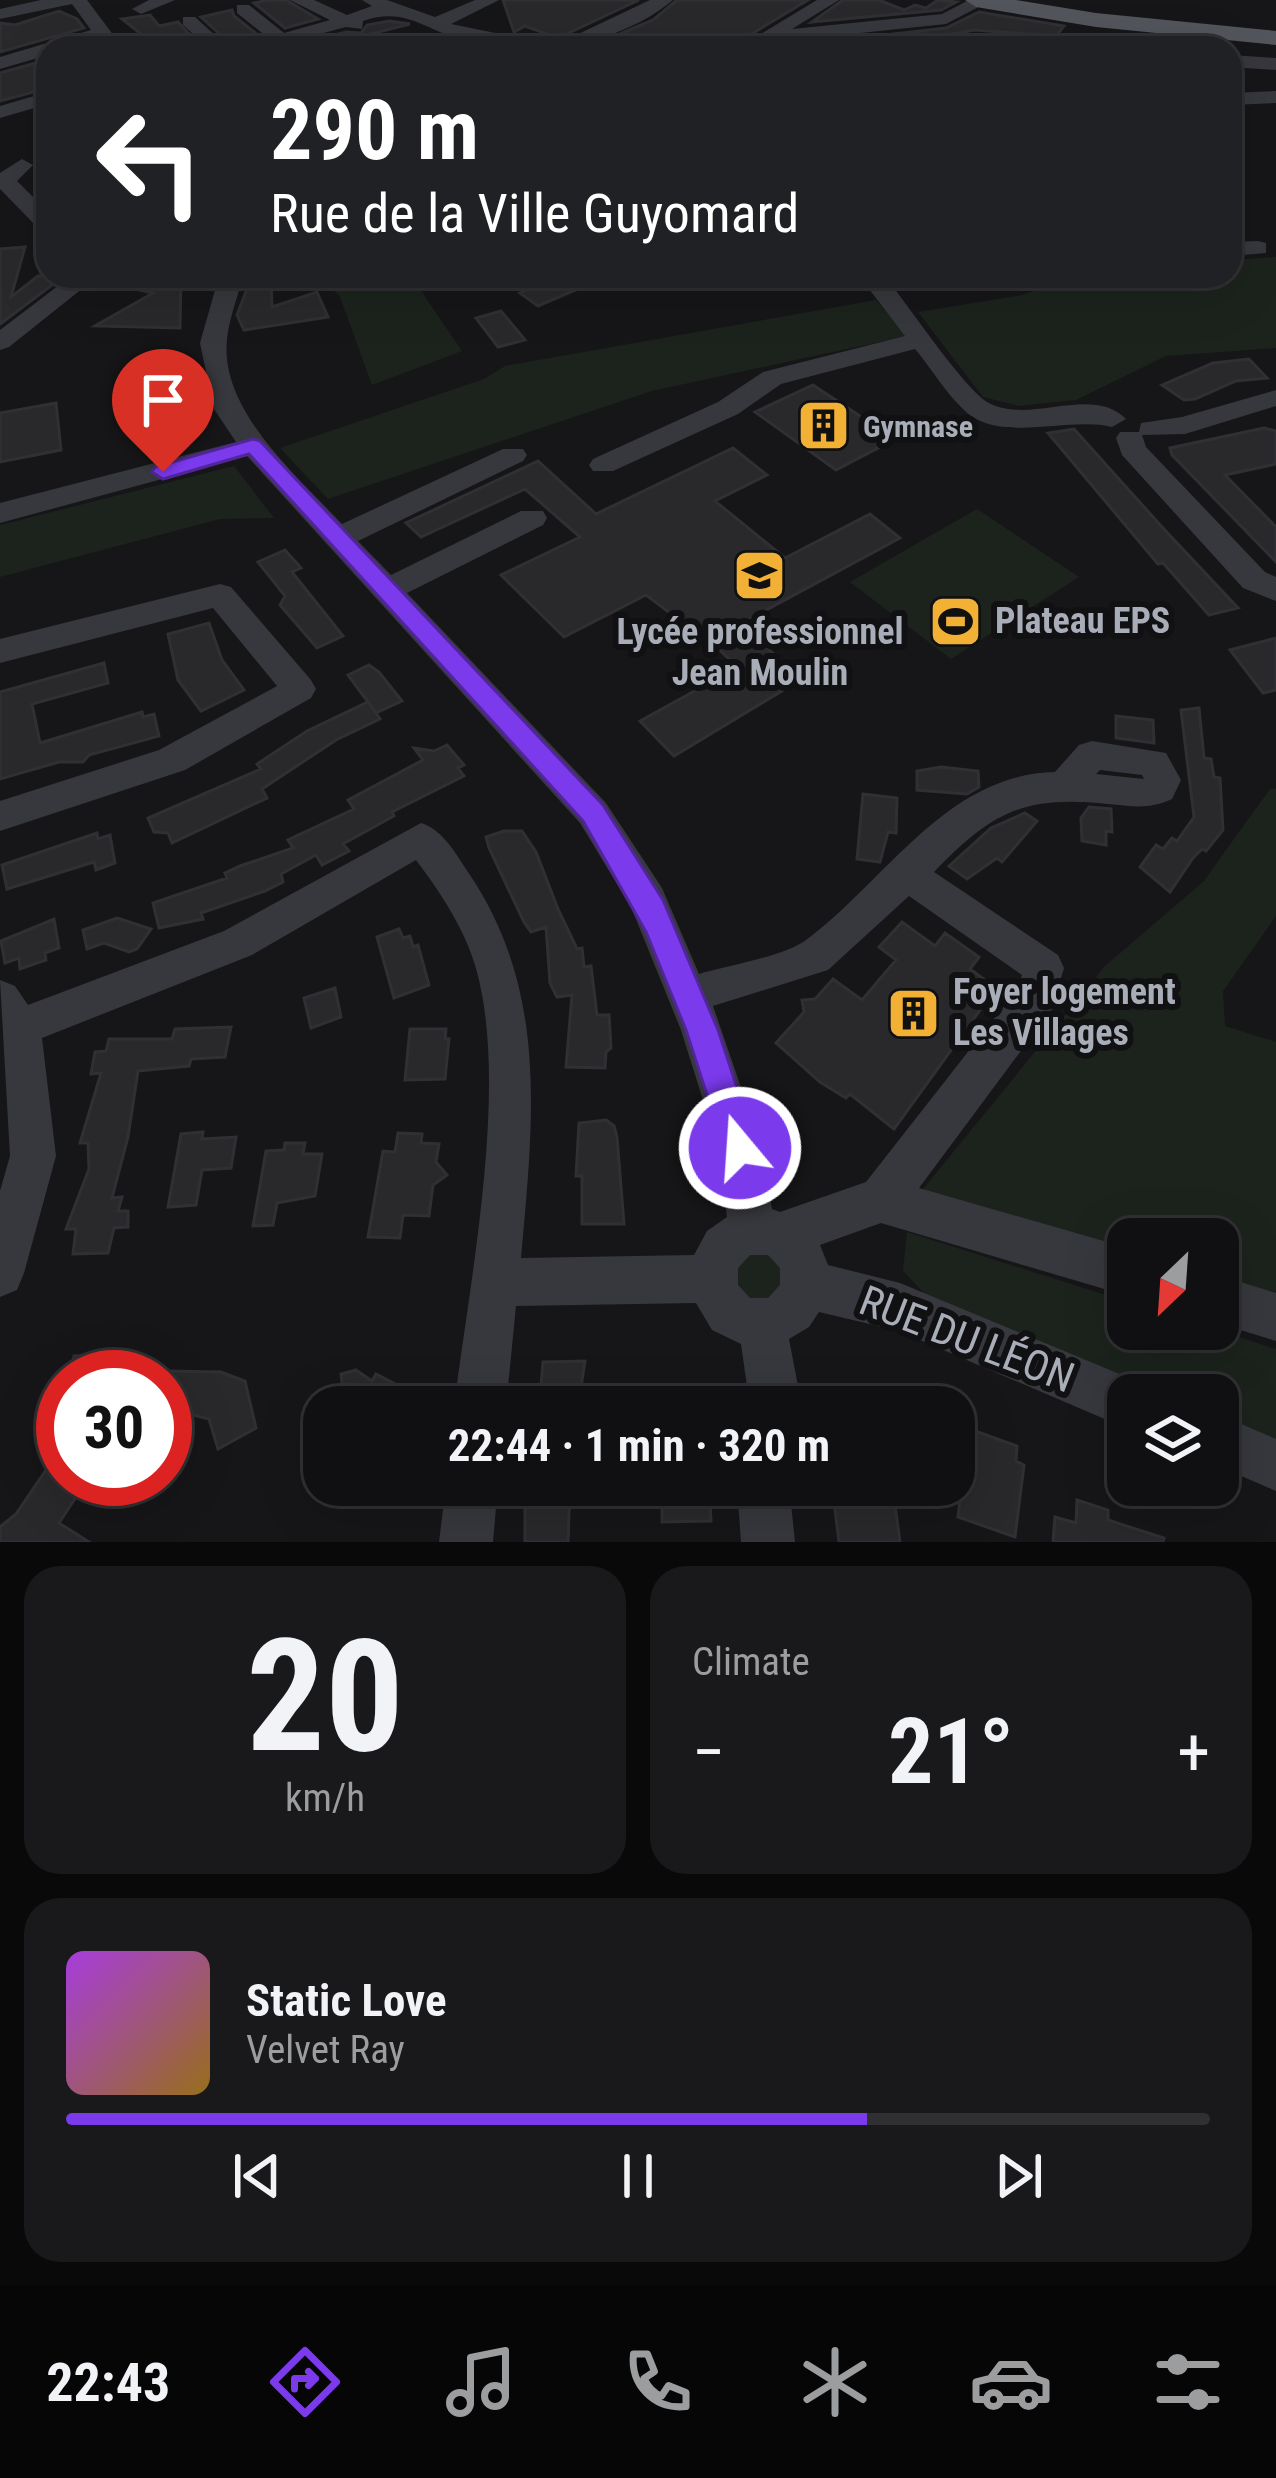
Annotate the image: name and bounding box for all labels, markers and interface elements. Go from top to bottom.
text: 290 m [270,81,479,180]
icon: left [72,84,228,240]
text: Rue de la Ville Guyomard [270,182,799,245]
pin [112,349,214,472]
icon: arrive [130,367,196,433]
building icon: Gymnase [796,398,852,454]
place label: Gymnase [863,409,973,444]
school or university icon: Lycée professionnel Jean Moulin [732,548,788,604]
sports icon: Plateau EPS [928,593,984,649]
place label: Plateau EPS [995,600,1170,642]
place label: Lycée professionnel Jean Moulin [616,611,904,694]
place label: Foyer logement Les Villages [953,971,1176,1054]
building icon: Foyer logement Les Villages [886,985,942,1041]
position arrow [677,1085,803,1211]
north arrow [1107,1218,1239,1350]
map controls [1107,1218,1239,1506]
street label: RUE DU LÉON [853,1276,1081,1402]
speed limit sign: 30 [36,1350,192,1506]
button: layers [1107,1374,1239,1506]
text: 22:44 · 1 min · 320 m [448,1419,830,1472]
text: 20 [246,1605,404,1788]
text: Climate [692,1639,810,1685]
text: 21° [888,1700,1014,1805]
text: − [692,1714,725,1791]
text: + [1177,1714,1210,1791]
text: km/h [285,1775,365,1821]
text: Static Love [246,1974,447,2027]
text: Velvet Ray [246,2027,405,2073]
icon: previous [224,2143,290,2209]
icon: pause [605,2143,671,2209]
icon: next [986,2143,1052,2209]
icon: directions [263,2340,347,2424]
icon: music [439,2340,523,2424]
icon: phone [616,2340,700,2424]
icon: climate [793,2340,877,2424]
icon: car [969,2340,1053,2424]
icon: filters [1146,2340,1230,2424]
text: 22:43 [46,2351,170,2414]

